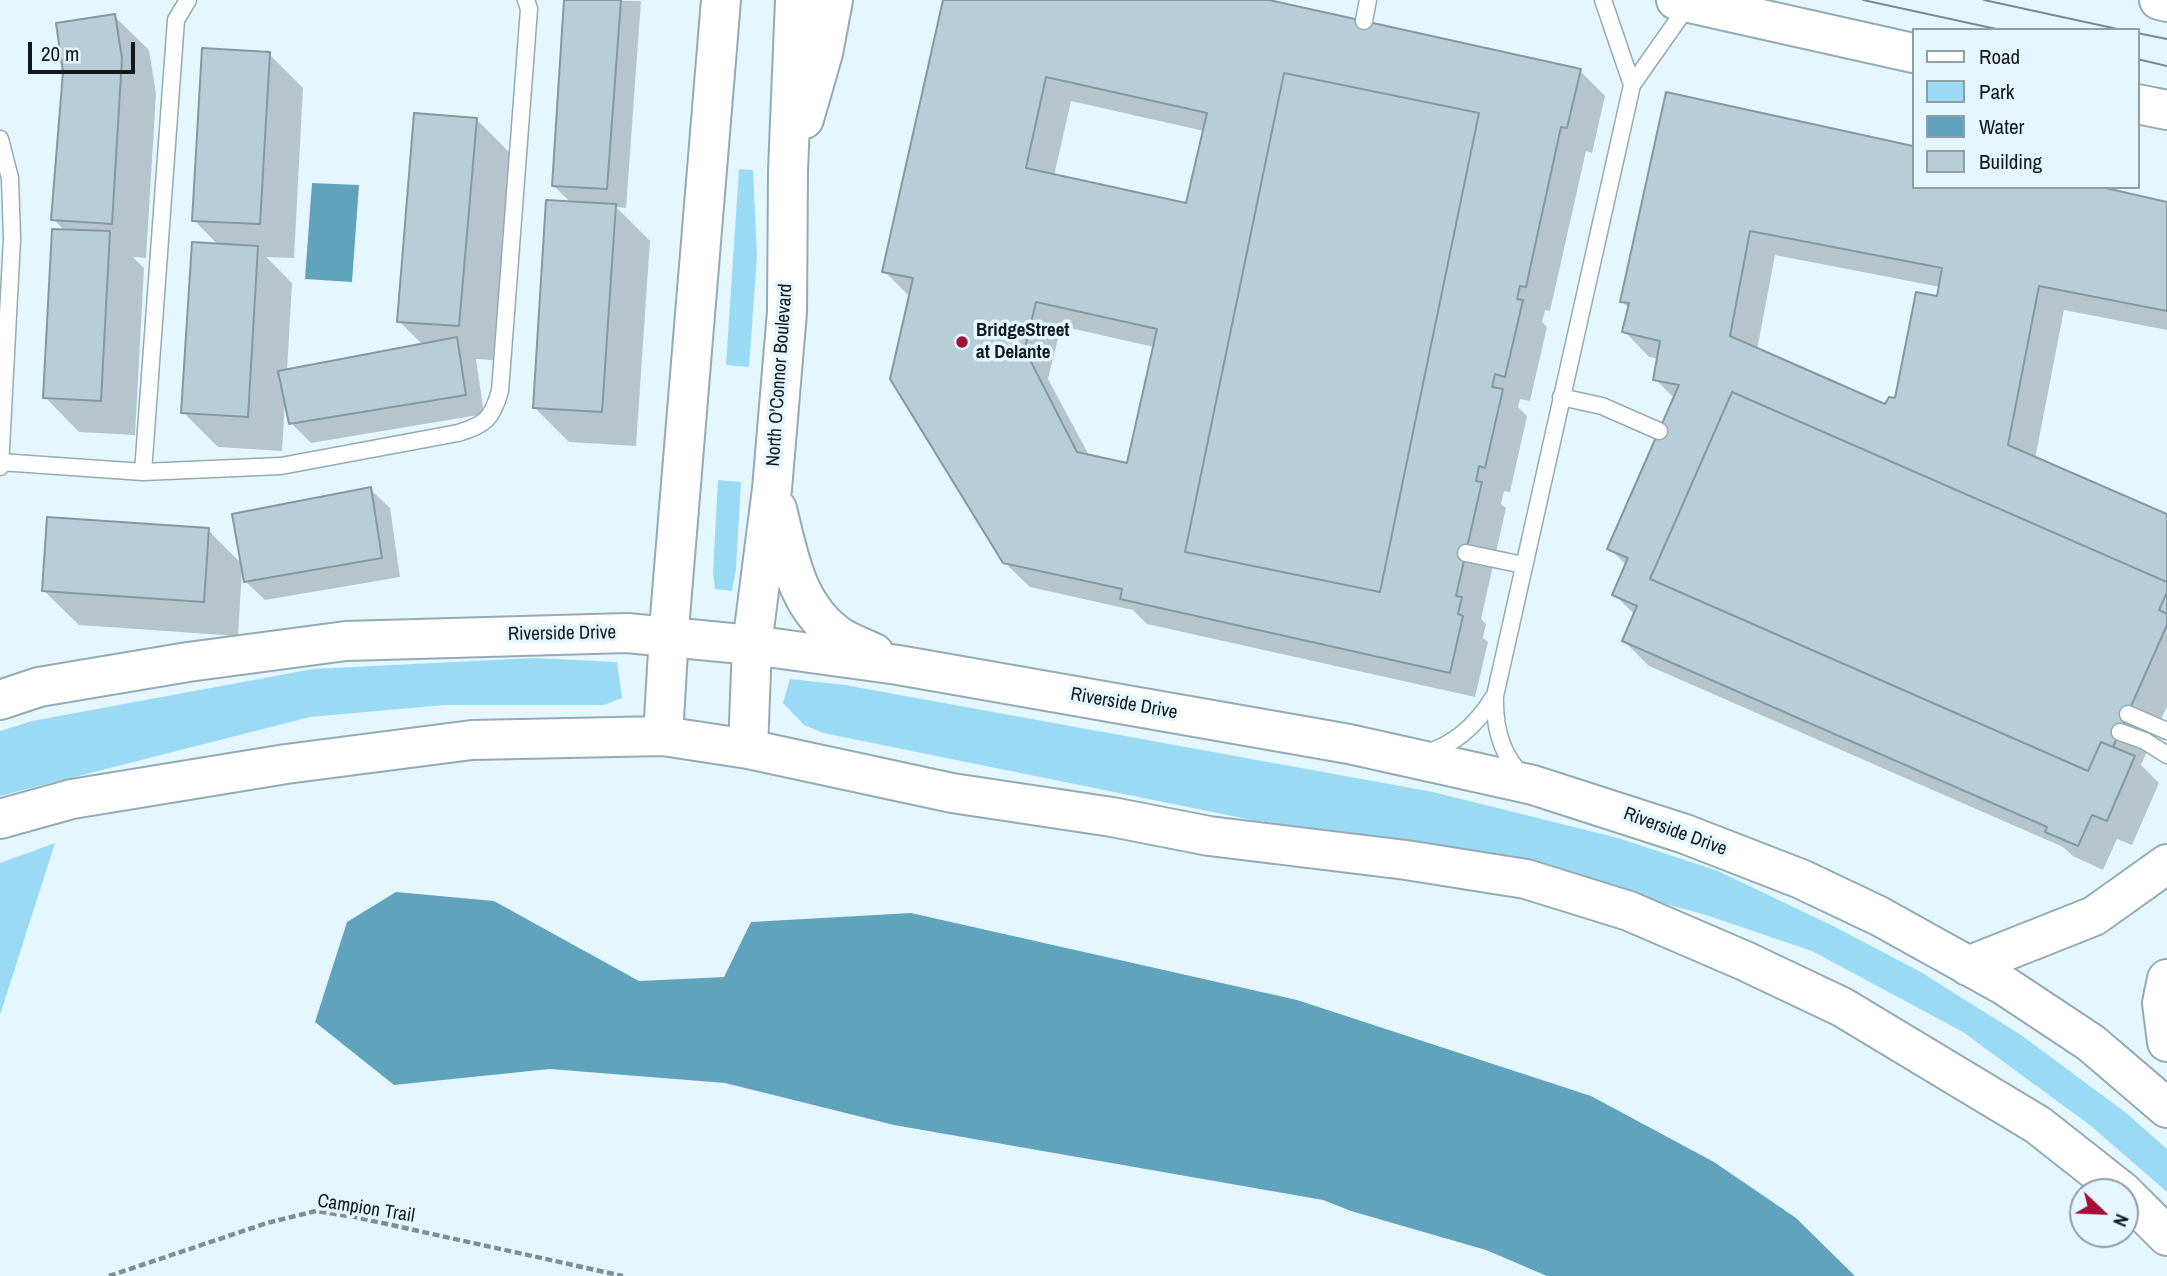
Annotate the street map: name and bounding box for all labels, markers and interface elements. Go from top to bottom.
scale bar [32,28,138,72]
legend [1912,28,2139,189]
text: 20 m [41,39,79,68]
text: Road [1979,42,2020,71]
text: Park [1979,77,2014,106]
text: Water [1979,112,2024,141]
text: Building [1979,147,2042,176]
street label: North O'Connor Boulevard [762,283,798,467]
place label: BridgeStreet at Delante [976,320,1069,364]
marker: BridgeStreet at Delante [954,334,970,350]
street label: Riverside Drive [508,622,616,646]
street label: Riverside Drive [1069,683,1179,725]
street label: Riverside Drive [1620,803,1730,861]
north arrow [2069,1178,2139,1248]
street label: Campion Trail [316,1190,416,1228]
text: N [2107,1210,2136,1231]

